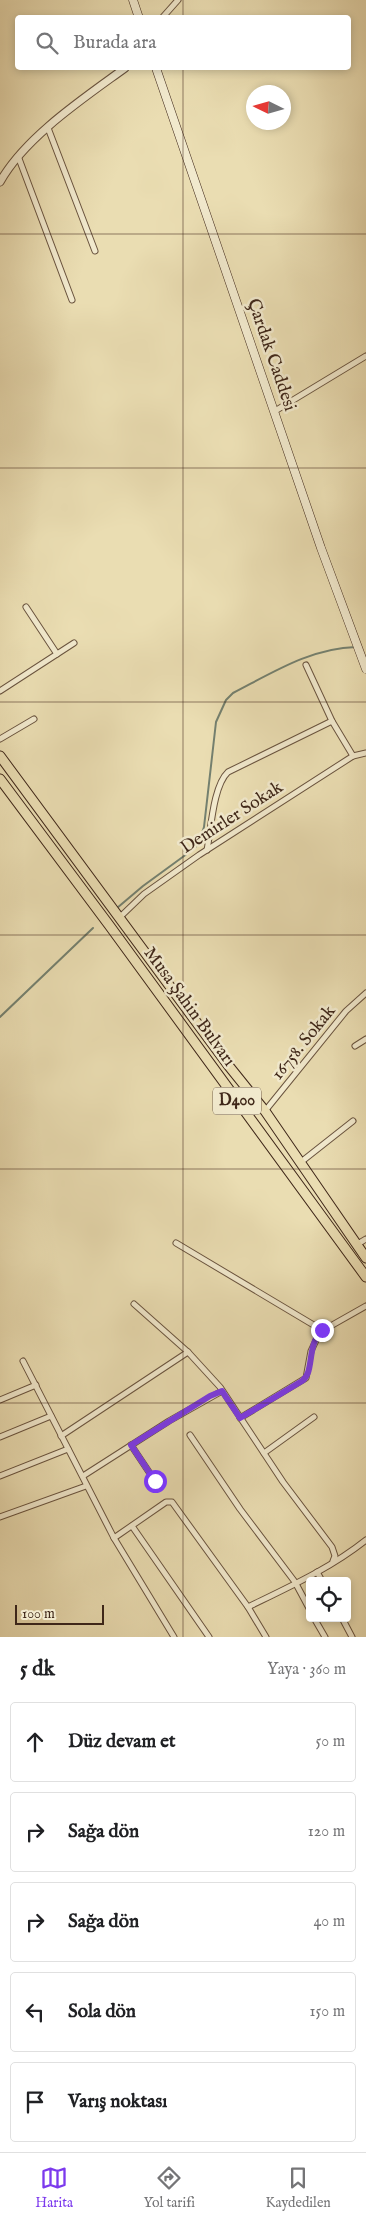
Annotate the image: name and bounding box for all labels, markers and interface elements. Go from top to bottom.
search box [15,15,351,70]
icon: search [33,29,61,57]
text: Burada ara [73,31,157,55]
north arrow [246,85,291,130]
street label: Çardak Caddesi [241,296,301,414]
street label: Demirler Sokak [176,776,288,860]
street label: Musa Şahin Bulvarı [138,943,240,1071]
street label: 16758. Sokak [267,1001,341,1085]
road number: D400 [213,1088,261,1114]
route end [311,1319,334,1342]
route start [144,1470,167,1493]
map controls [306,1577,351,1622]
button: locate [306,1577,351,1622]
scale bar [15,1602,104,1625]
text: 100 m [22,1605,55,1623]
text: 5 dk [20,1656,55,1683]
text: Yaya · 360 m [267,1660,346,1680]
icon: ahead [21,1728,49,1756]
text: Düz devam et [68,1730,176,1754]
text: 50 m [316,1732,345,1752]
icon: right [21,1818,49,1846]
text: Sağa dön [68,1820,139,1844]
text: 120 m [308,1822,345,1842]
icon: right [21,1908,49,1936]
text: Sağa dön [68,1910,139,1934]
text: 40 m [313,1912,345,1932]
icon: left [21,1998,49,2026]
text: Sola dön [68,2000,136,2024]
text: 150 m [310,2002,345,2022]
icon: arrive [21,2088,49,2116]
text: Varış noktası [68,2090,167,2114]
tab: Harita [35,2164,73,2212]
tab: Yol tarifi [143,2164,195,2212]
tab: Kaydedilen [265,2164,331,2212]

